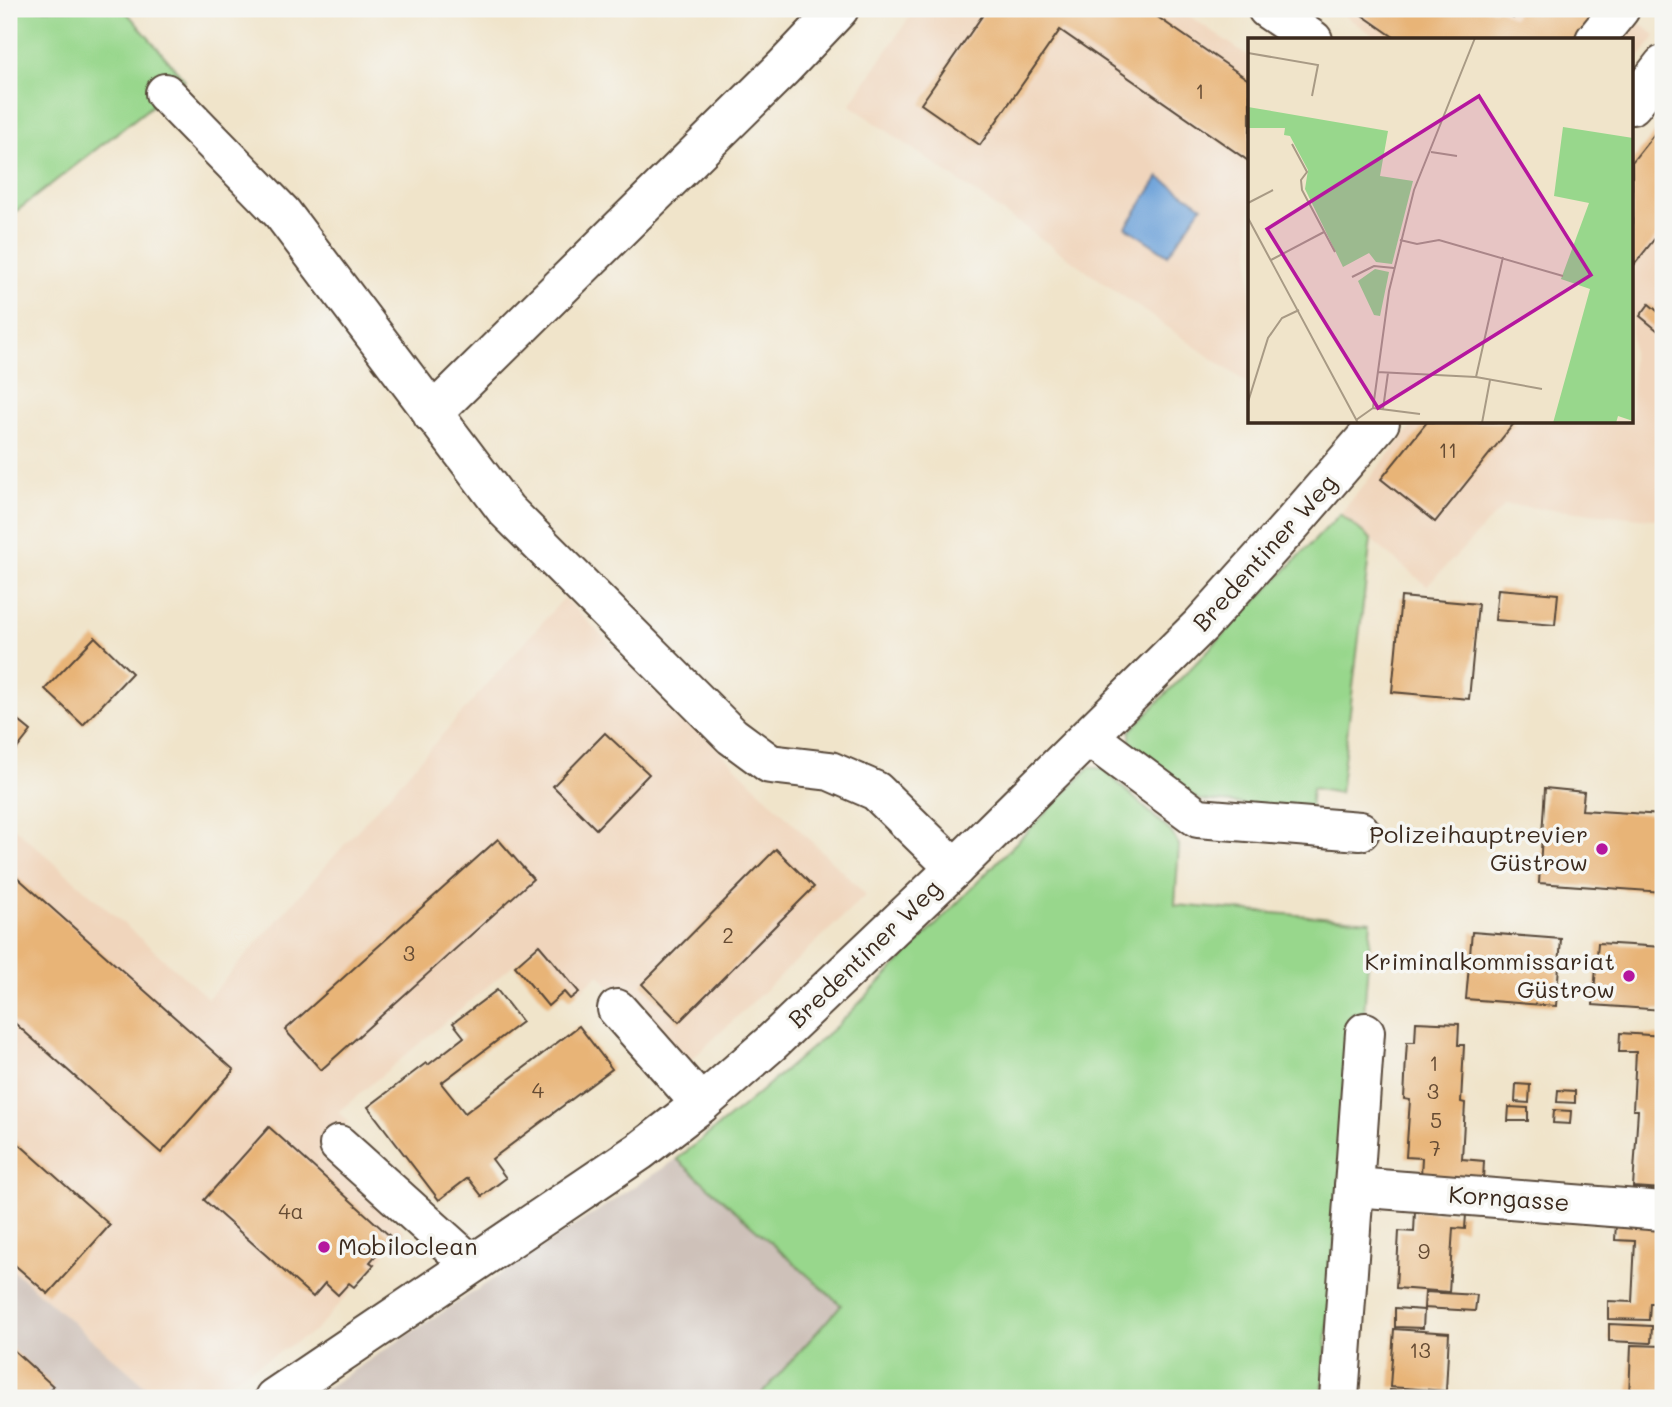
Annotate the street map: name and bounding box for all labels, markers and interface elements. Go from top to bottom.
inset map [1248,38,1634,424]
house number: 1 [1195,77,1205,104]
house number: 11 [1439,436,1457,463]
street label: Bredentiner Weg [1185,467,1343,637]
place label: Polizeihauptrevier Güstrow [1369,818,1588,877]
marker: Polizeihauptrevier Güstrow [1594,841,1610,857]
street label: Bredentiner Weg [781,872,947,1034]
house number: 2 [722,921,734,948]
house number: 3 [403,939,415,966]
place label: Kriminalkommissariat Güstrow [1365,945,1615,1004]
marker: Kriminalkommissariat Güstrow [1621,968,1637,984]
house number: 1 [1429,1049,1439,1076]
house number: 4 [532,1076,545,1103]
house number: 3 [1427,1077,1439,1104]
house number: 5 [1430,1106,1442,1133]
house number: 7 [1429,1134,1441,1161]
street label: Korngasse [1448,1178,1571,1217]
house number: 4a [278,1197,304,1224]
place label: Mobiloclean [338,1230,478,1261]
house number: 9 [1418,1237,1430,1264]
marker: Mobiloclean [316,1239,332,1255]
house number: 13 [1409,1336,1431,1363]

